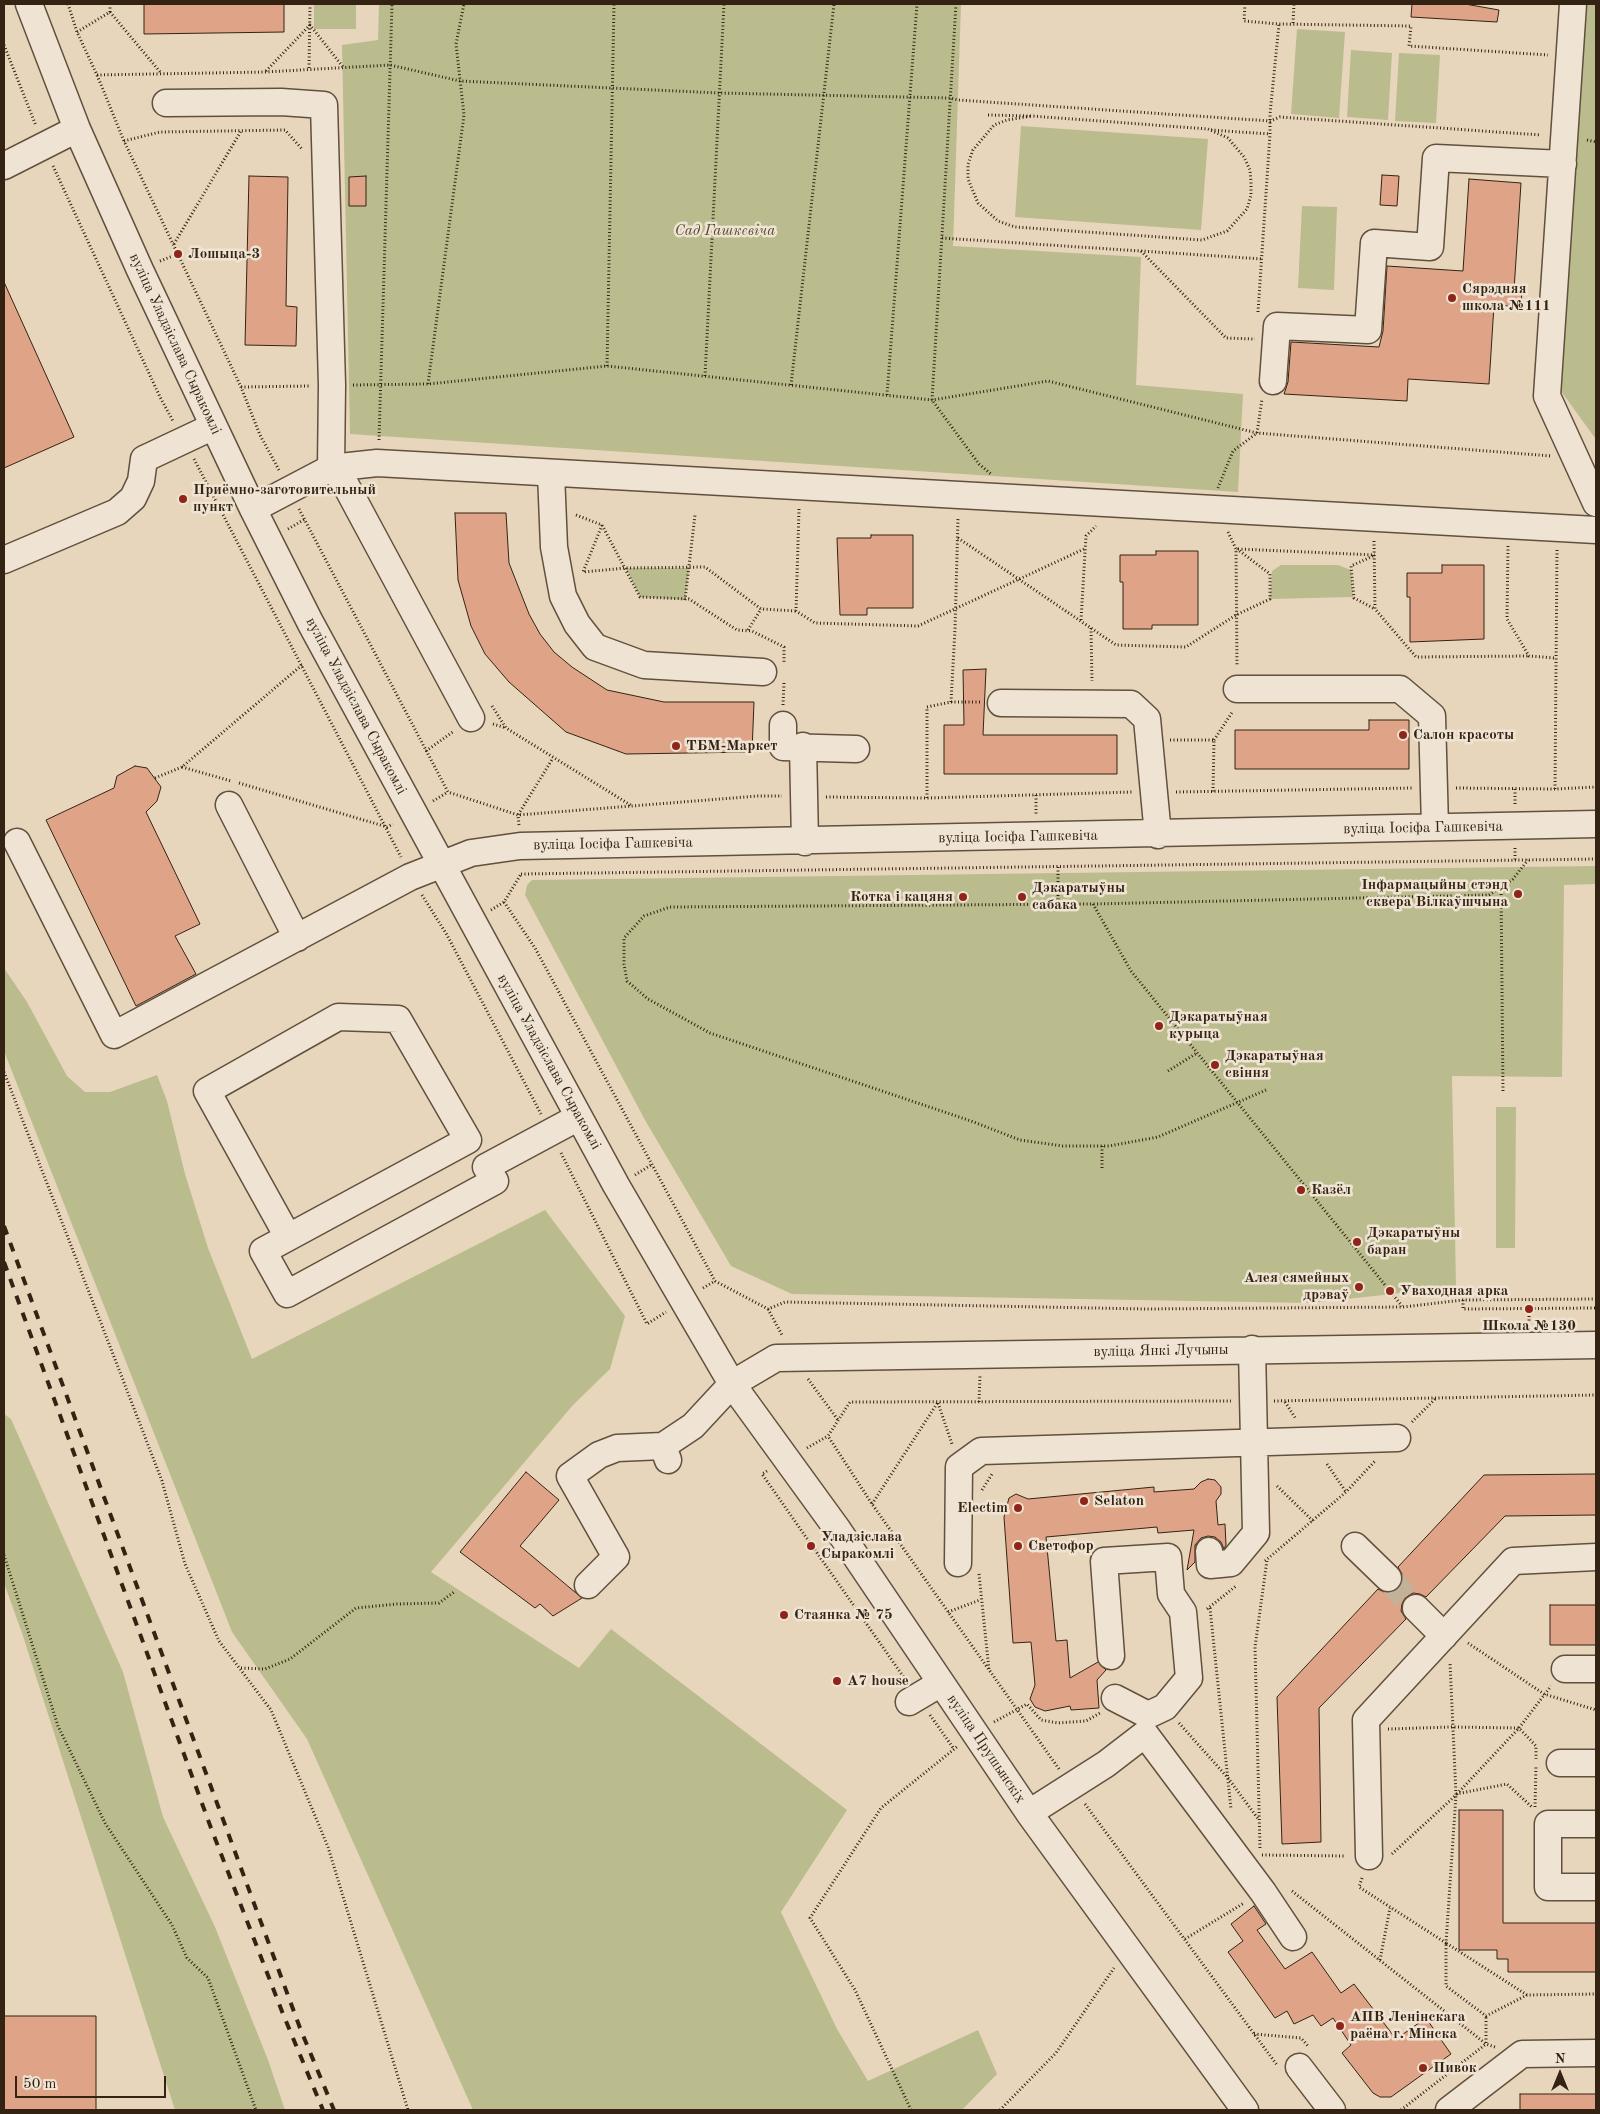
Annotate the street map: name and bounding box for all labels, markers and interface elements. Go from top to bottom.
park label: Сад Гашкевіча [675,222,775,240]
place label: Лошыца-3 [188,245,260,263]
marker: Лошыца-3 [172,248,184,260]
street label: вуліца Уладзіслава Сыракомлі [125,250,225,438]
place label: Сярэдняя школа №111 [1462,280,1551,315]
marker: Сярэдняя школа №111 [1446,292,1458,304]
place label: Приёмно-заготовительный пункт [193,481,376,516]
marker: Приёмно-заготовительный пункт [177,493,189,505]
street label: вуліца Уладзіслава Сыракомлі [302,614,410,798]
place label: Салон красоты [1413,726,1514,744]
marker: Салон красоты [1397,729,1409,741]
place label: ТБМ-Маркет [686,737,778,755]
marker: ТБМ-Маркет [670,740,682,752]
street label: вуліца Іосіфа Гашкевіча [1343,818,1503,838]
street label: вуліца Іосіфа Гашкевіча [938,827,1098,847]
street label: вуліца Іосіфа Гашкевіча [533,834,693,854]
place label: Інфармацыйны стэнд сквера Вілкаўшчына [1361,876,1508,911]
place label: Дэкаратыўны сабака [1032,879,1125,914]
place label: Котка і кацяня [850,888,953,906]
marker: Інфармацыйны стэнд сквера Вілкаўшчына [1512,888,1524,900]
marker: Котка і кацяня [957,891,969,903]
marker: Дэкаратыўны сабака [1016,891,1028,903]
street label: вуліца Уладзіслава Сыракомлі [493,971,605,1153]
place label: Дэкаратыўная курыца [1169,1008,1268,1043]
marker: Дэкаратыўная курыца [1153,1020,1165,1032]
place label: Дэкаратыўная свіння [1225,1047,1324,1082]
marker: Дэкаратыўная свіння [1209,1059,1221,1071]
place label: Казёл [1311,1181,1351,1199]
marker: Казёл [1295,1184,1307,1196]
place label: Дэкаратыўны баран [1367,1224,1460,1259]
marker: Дэкаратыўны баран [1351,1236,1363,1248]
place label: Алея сямейных дрэваў [1244,1269,1349,1304]
marker: Алея сямейных дрэваў [1353,1281,1365,1293]
place label: Уваходная арка [1400,1282,1508,1300]
marker: Уваходная арка [1384,1285,1396,1297]
marker: Школа №130 [1523,1303,1535,1315]
place label: Школа №130 [1482,1317,1576,1335]
street label: вуліца Янкі Лучыны [1093,1341,1229,1361]
place label: Selaton [1094,1492,1144,1510]
marker: Selaton [1078,1495,1090,1507]
place label: Electim [957,1499,1008,1517]
marker: Electim [1012,1502,1024,1514]
place label: Уладзіслава Сыракомлі [821,1528,902,1563]
place label: Светофор [1028,1537,1094,1555]
marker: Уладзіслава Сыракомлі [805,1540,817,1552]
marker: Светофор [1012,1540,1024,1552]
place label: Стаянка № 75 [794,1606,893,1624]
marker: Стаянка № 75 [778,1609,790,1621]
place label: A7 house [847,1672,909,1690]
marker: A7 house [831,1675,843,1687]
street label: вуліца Прушынскіх [943,1691,1029,1807]
place label: АПВ Ленінскага раёна г. Мінска [1350,2008,1465,2043]
marker: АПВ Ленінскага раёна г. Мінска [1334,2020,1346,2032]
north arrow [1535,2049,1585,2099]
text: N [1555,2052,1565,2066]
place label: Пивок [1433,2059,1477,2077]
marker: Пивок [1417,2062,1429,2074]
scale bar [18,2066,169,2098]
text: 50 m [23,2077,57,2092]

